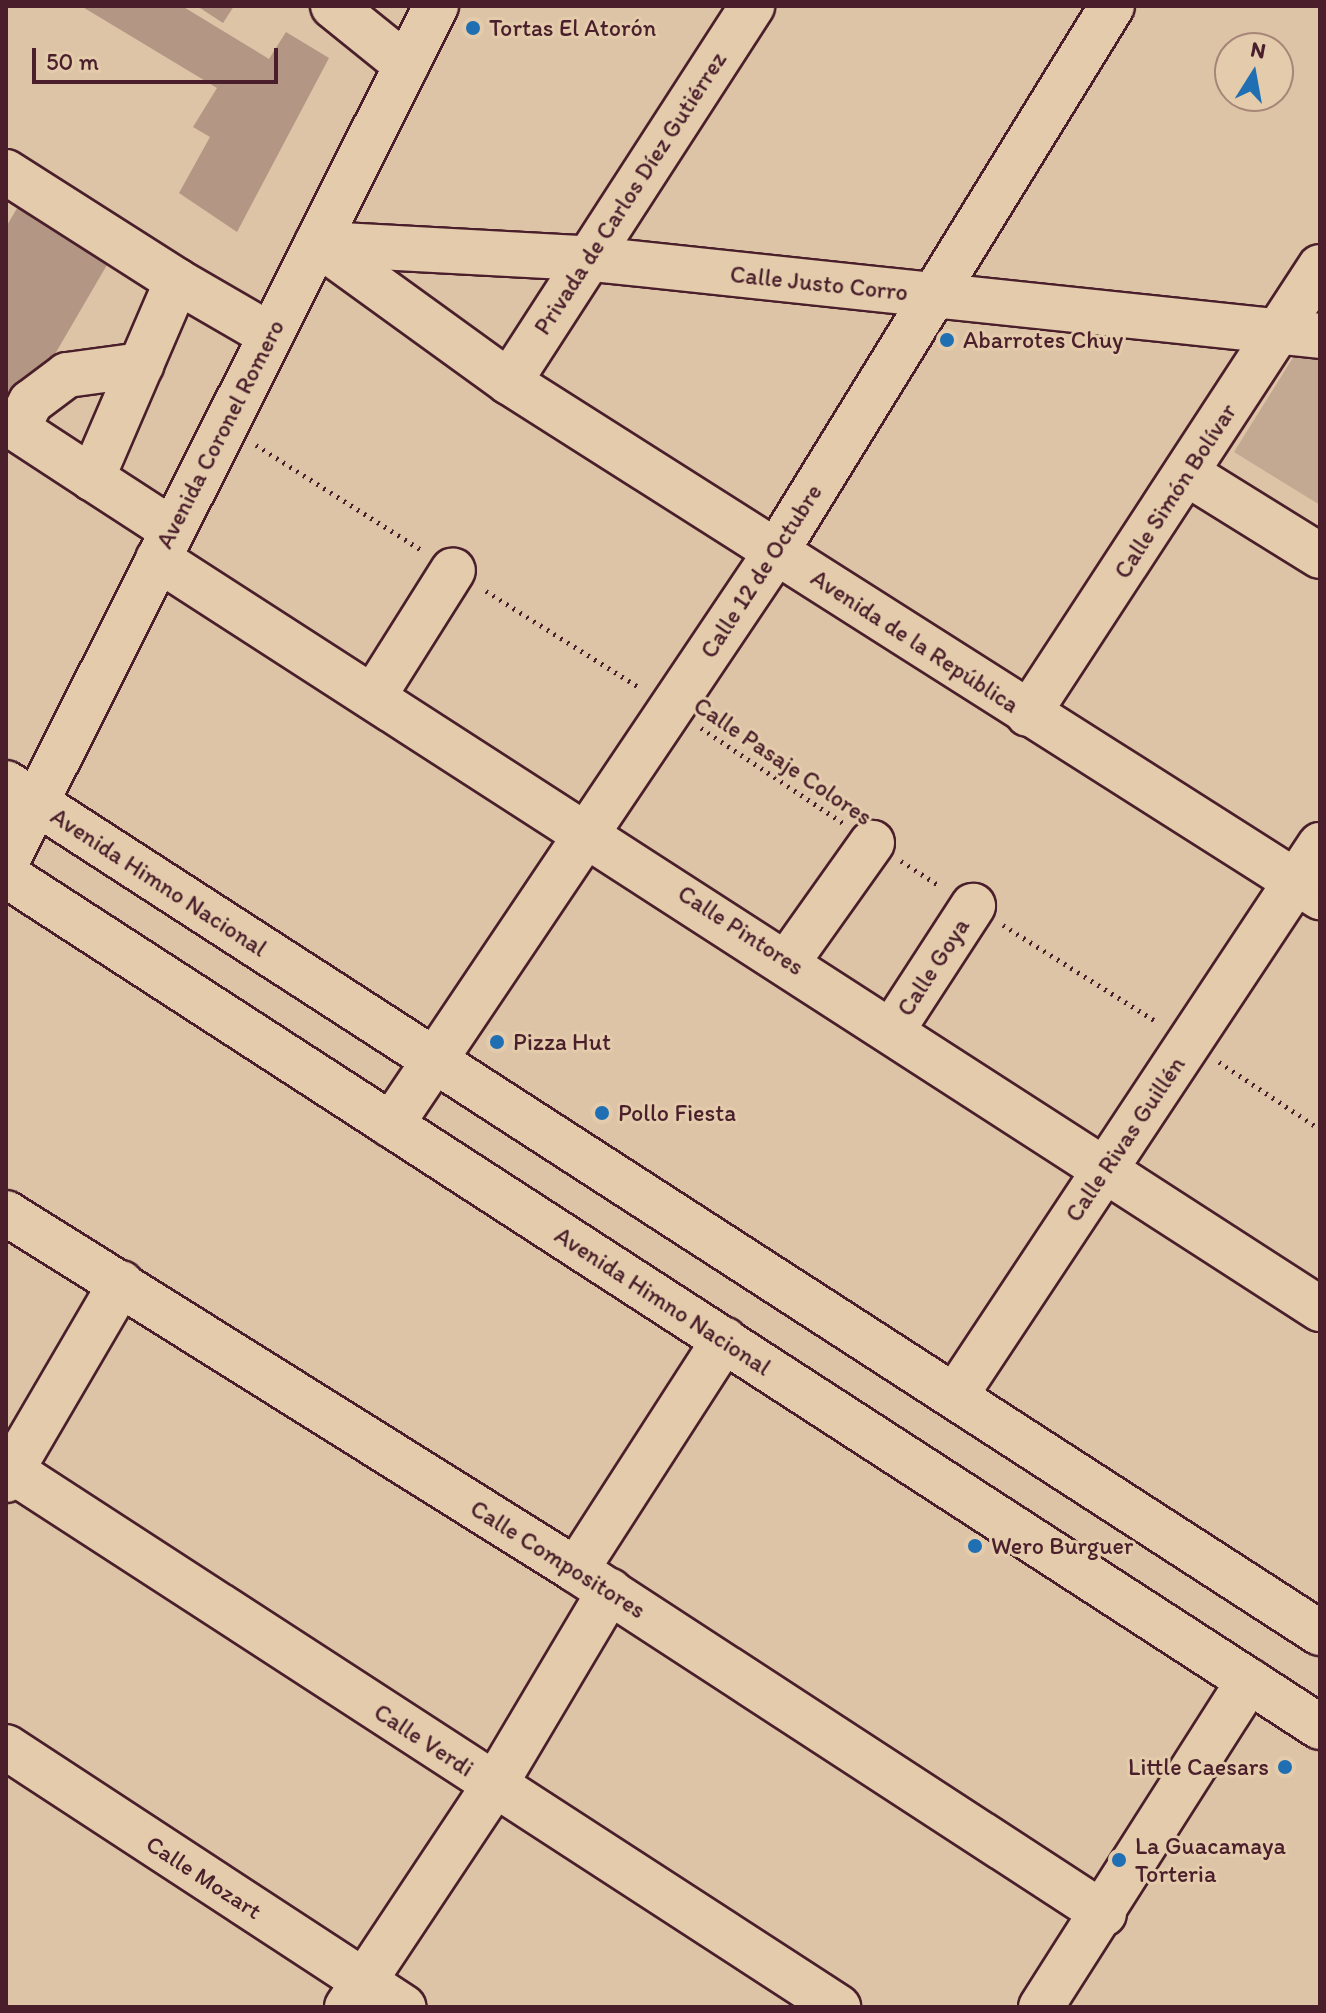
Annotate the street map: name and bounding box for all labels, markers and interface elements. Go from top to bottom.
place label: Tortas El Atorón [489,14,656,42]
marker: Tortas El Atorón [464,19,482,37]
scale bar [36,32,282,82]
north arrow [1214,32,1294,112]
text: N [1248,35,1268,65]
street label: Privada de Carlos Díez Gutiérrez [527,45,733,341]
text: 50 m [46,47,99,76]
street label: Calle Justo Corro [729,259,909,307]
street label: Avenida Coronel Romero [150,315,290,553]
place label: Abarrotes Chuy [963,326,1124,354]
marker: Abarrotes Chuy [938,331,956,349]
street label: Calle Simón Bolívar [1108,399,1242,583]
street label: Calle 12 de Octubre [694,479,828,663]
street label: Avenida de la República [805,563,1025,719]
street label: Calle Pasaje Colores [689,691,877,831]
street label: Avenida Himno Nacional [46,802,272,962]
street label: Calle Pintores [672,879,810,981]
street label: Calle Goya [891,913,975,1021]
place label: Pizza Hut [513,1028,611,1056]
marker: Pizza Hut [488,1033,506,1051]
street label: Calle Rivas Guillén [1059,1051,1191,1227]
place label: Pollo Fiesta [618,1099,736,1127]
marker: Pollo Fiesta [593,1104,611,1122]
street label: Avenida Himno Nacional [550,1221,776,1381]
street label: Calle Compositores [466,1494,650,1624]
place label: Wero Burguer [991,1532,1134,1560]
marker: Wero Burguer [966,1537,984,1555]
street label: Calle Verdi [369,1698,479,1782]
place label: Little Caesars [1128,1753,1269,1781]
marker: Little Caesars [1276,1758,1294,1776]
street label: Calle Mozart [142,1829,266,1925]
place label: La Guacamaya Torteria [1135,1832,1285,1888]
marker: La Guacamaya Torteria [1110,1851,1128,1869]

